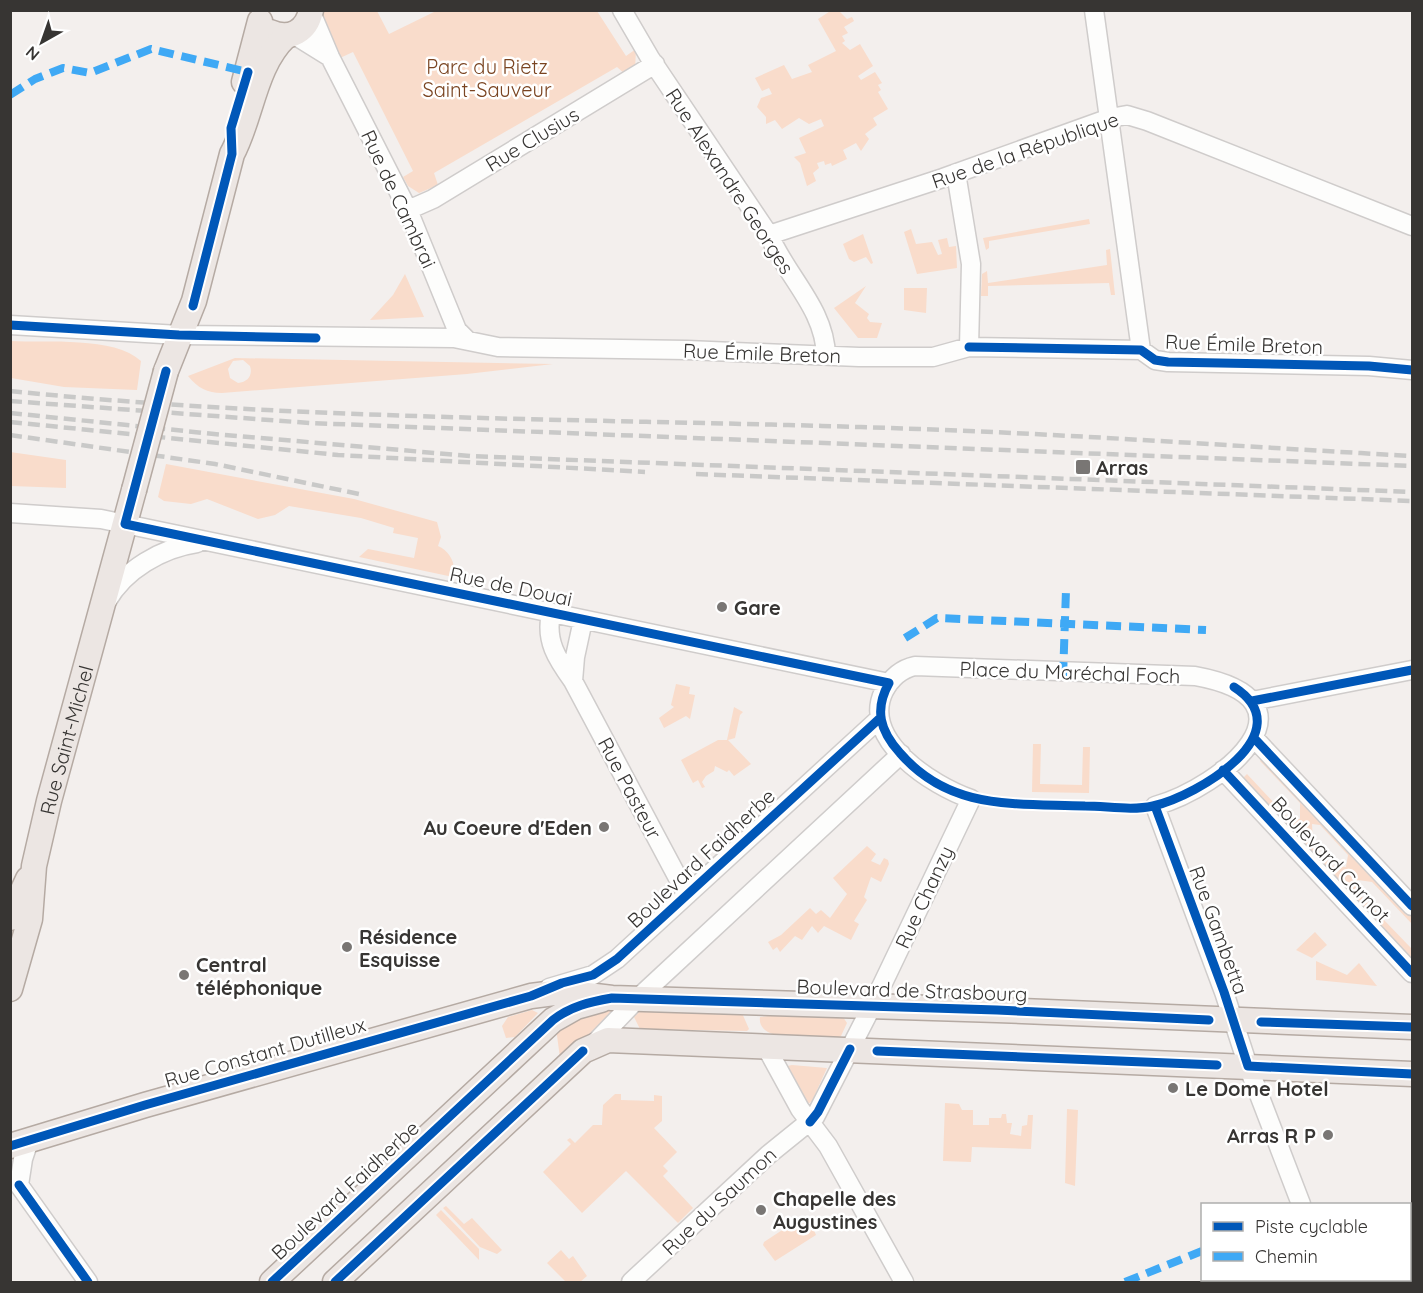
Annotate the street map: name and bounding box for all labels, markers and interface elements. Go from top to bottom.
north arrow [12,12,72,72]
text: N [21,42,43,65]
park label: Parc du Rietz Saint-Sauveur [422,54,552,102]
street label: Rue Alexandre Georges [660,83,800,279]
street label: Rue Clusius [481,101,583,177]
street label: Rue de la République [928,106,1122,194]
street label: Rue de Cambrai [356,126,442,272]
street label: Rue Émile Breton [1164,329,1324,359]
street label: Rue Émile Breton [682,338,842,368]
place label: Arras [1096,455,1148,480]
marker: Arras [1074,458,1092,476]
street label: Rue de Douai [447,561,575,611]
place label: Gare [734,595,781,620]
marker: Gare [715,600,729,614]
street label: Place du Maréchal Foch [959,656,1181,688]
street label: Rue Saint-Michel [34,662,98,817]
street label: Rue Pasteur [593,733,667,843]
street label: Boulevard Faidherbe [622,783,780,933]
street label: Boulevard Carnot [1266,791,1396,927]
place label: Au Coeure d'Eden [423,815,592,840]
marker: Au Coeure d'Eden [597,820,611,834]
street label: Rue Chanzy [889,842,959,952]
street label: Rue Gambetta [1184,862,1254,998]
place label: Résidence Esquisse [359,924,457,972]
marker: Résidence Esquisse [340,940,354,954]
place label: Central téléphonique [196,952,322,1000]
marker: Central téléphonique [177,968,191,982]
street label: Boulevard de Strasbourg [796,973,1028,1007]
street label: Rue Constant Dutilleux [161,1011,369,1093]
place label: Le Dome Hotel [1185,1076,1329,1101]
marker: Le Dome Hotel [1166,1081,1180,1095]
street label: Boulevard Faidherbe [266,1115,424,1265]
place label: Arras R P [1227,1123,1316,1148]
marker: Arras R P [1321,1128,1335,1142]
street label: Rue du Saumon [657,1142,781,1260]
place label: Chapelle des Augustines [773,1186,896,1234]
marker: Chapelle des Augustines [754,1203,768,1217]
legend [1201,1203,1411,1281]
text: Piste cyclable [1255,1215,1368,1238]
text: Chemin [1255,1245,1318,1268]

